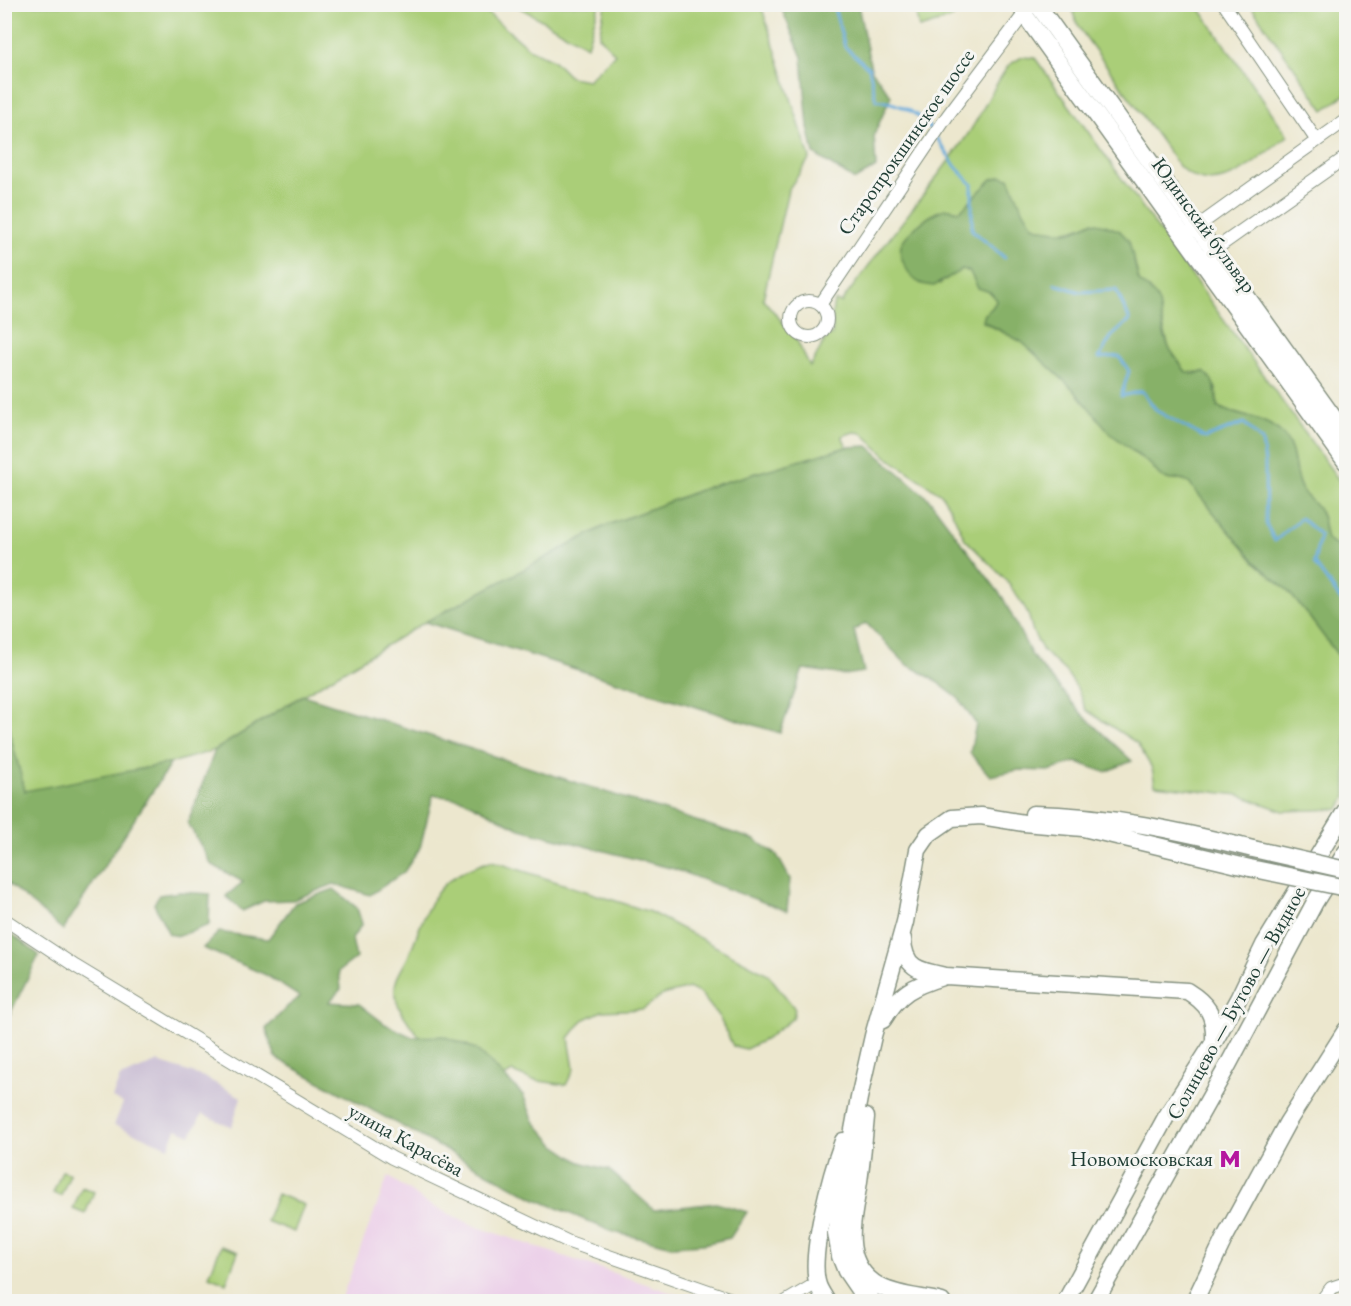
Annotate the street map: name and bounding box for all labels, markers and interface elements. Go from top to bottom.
street label: Старопрокшинское шоссе [831,43,980,240]
street label: Юдинский бульвар [1146,151,1263,298]
street label: Солнцево — Бутово — Видное [1160,881,1311,1124]
street label: улица Карасёва [344,1097,469,1183]
place label: Новомосковская [1070,1145,1213,1172]
metro station icon: Новомосковская [1218,1147,1242,1171]

